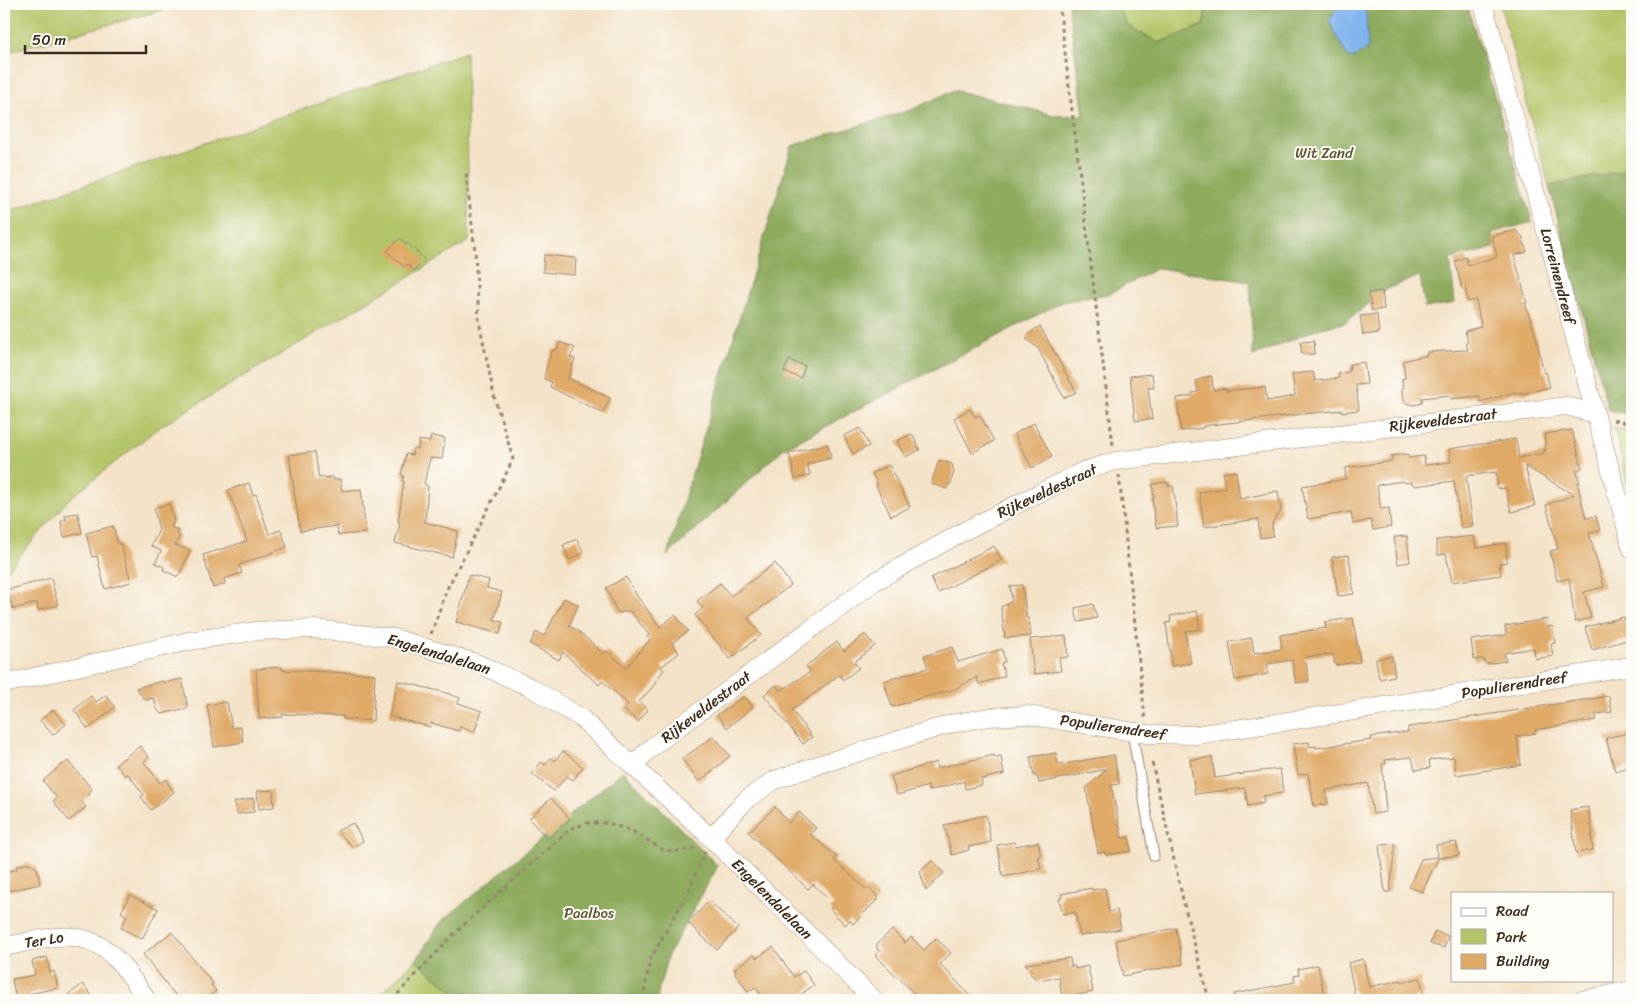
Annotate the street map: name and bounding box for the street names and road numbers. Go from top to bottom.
street label: Lorreinendreef [1533,225,1584,329]
street label: Rijkeveldestraat [1388,400,1499,439]
street label: Rijkeveldestraat [993,456,1102,526]
street label: Engelendalelaan [384,626,494,682]
street label: Populierendreef [1459,663,1571,706]
street label: Rijkeveldestraat [655,664,758,750]
street label: Populierendreef [1059,707,1170,748]
street label: Engelendalelaan [725,852,819,946]
street label: Ter Lo [23,924,66,956]

